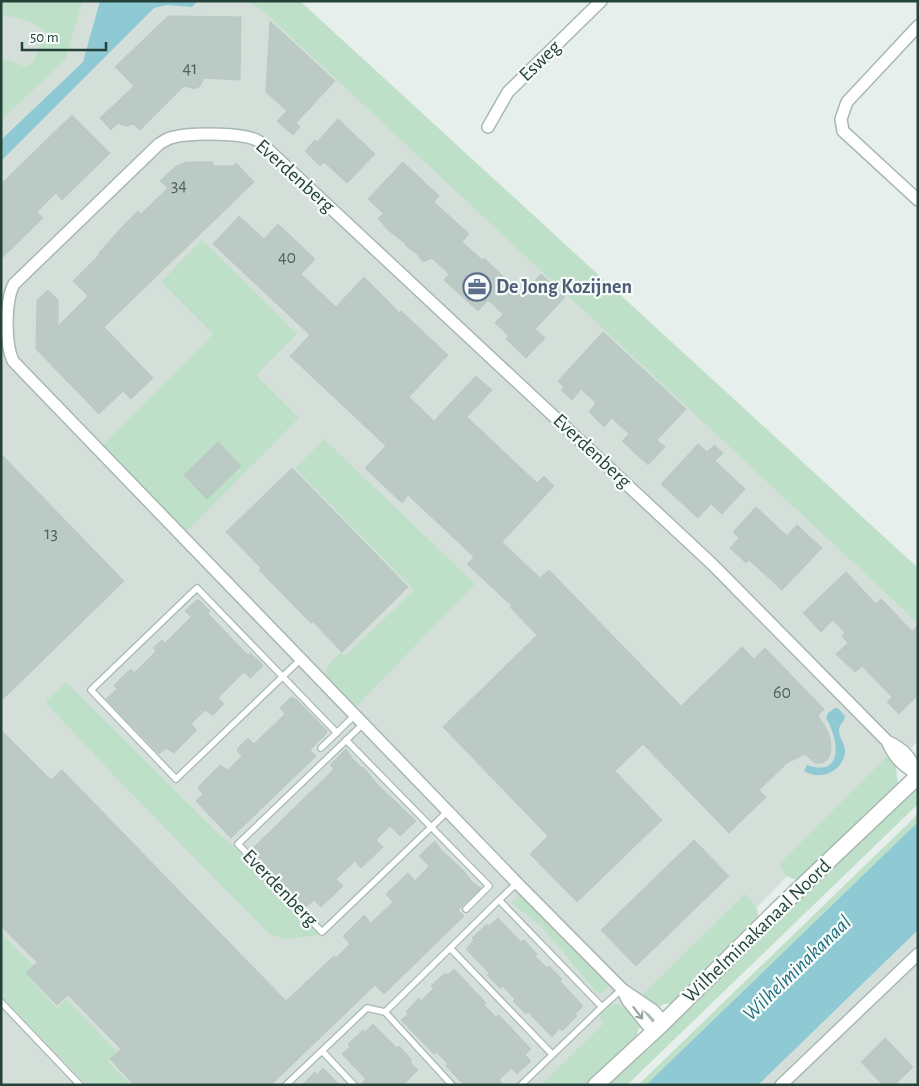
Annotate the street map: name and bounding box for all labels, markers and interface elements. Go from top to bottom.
scale bar [22,20,106,52]
text: 50 m [30,30,59,45]
street label: Esweg [515,37,565,85]
house number: 41 [183,60,197,78]
street label: Everdenberg [252,136,338,217]
house number: 34 [171,177,187,195]
house number: 40 [278,249,296,267]
office icon: De Jong Kozijnen [462,272,492,302]
place label: De Jong Kozijnen [496,277,632,297]
street label: Everdenberg [549,410,635,492]
house number: 13 [44,525,58,543]
house number: 60 [773,684,791,702]
street label: Everdenberg [239,846,322,931]
street label: Wilhelminakanaal Noord [678,854,836,1008]
water label: Wilhelminakanaal [737,910,857,1026]
one-way arrow [632,1007,643,1020]

